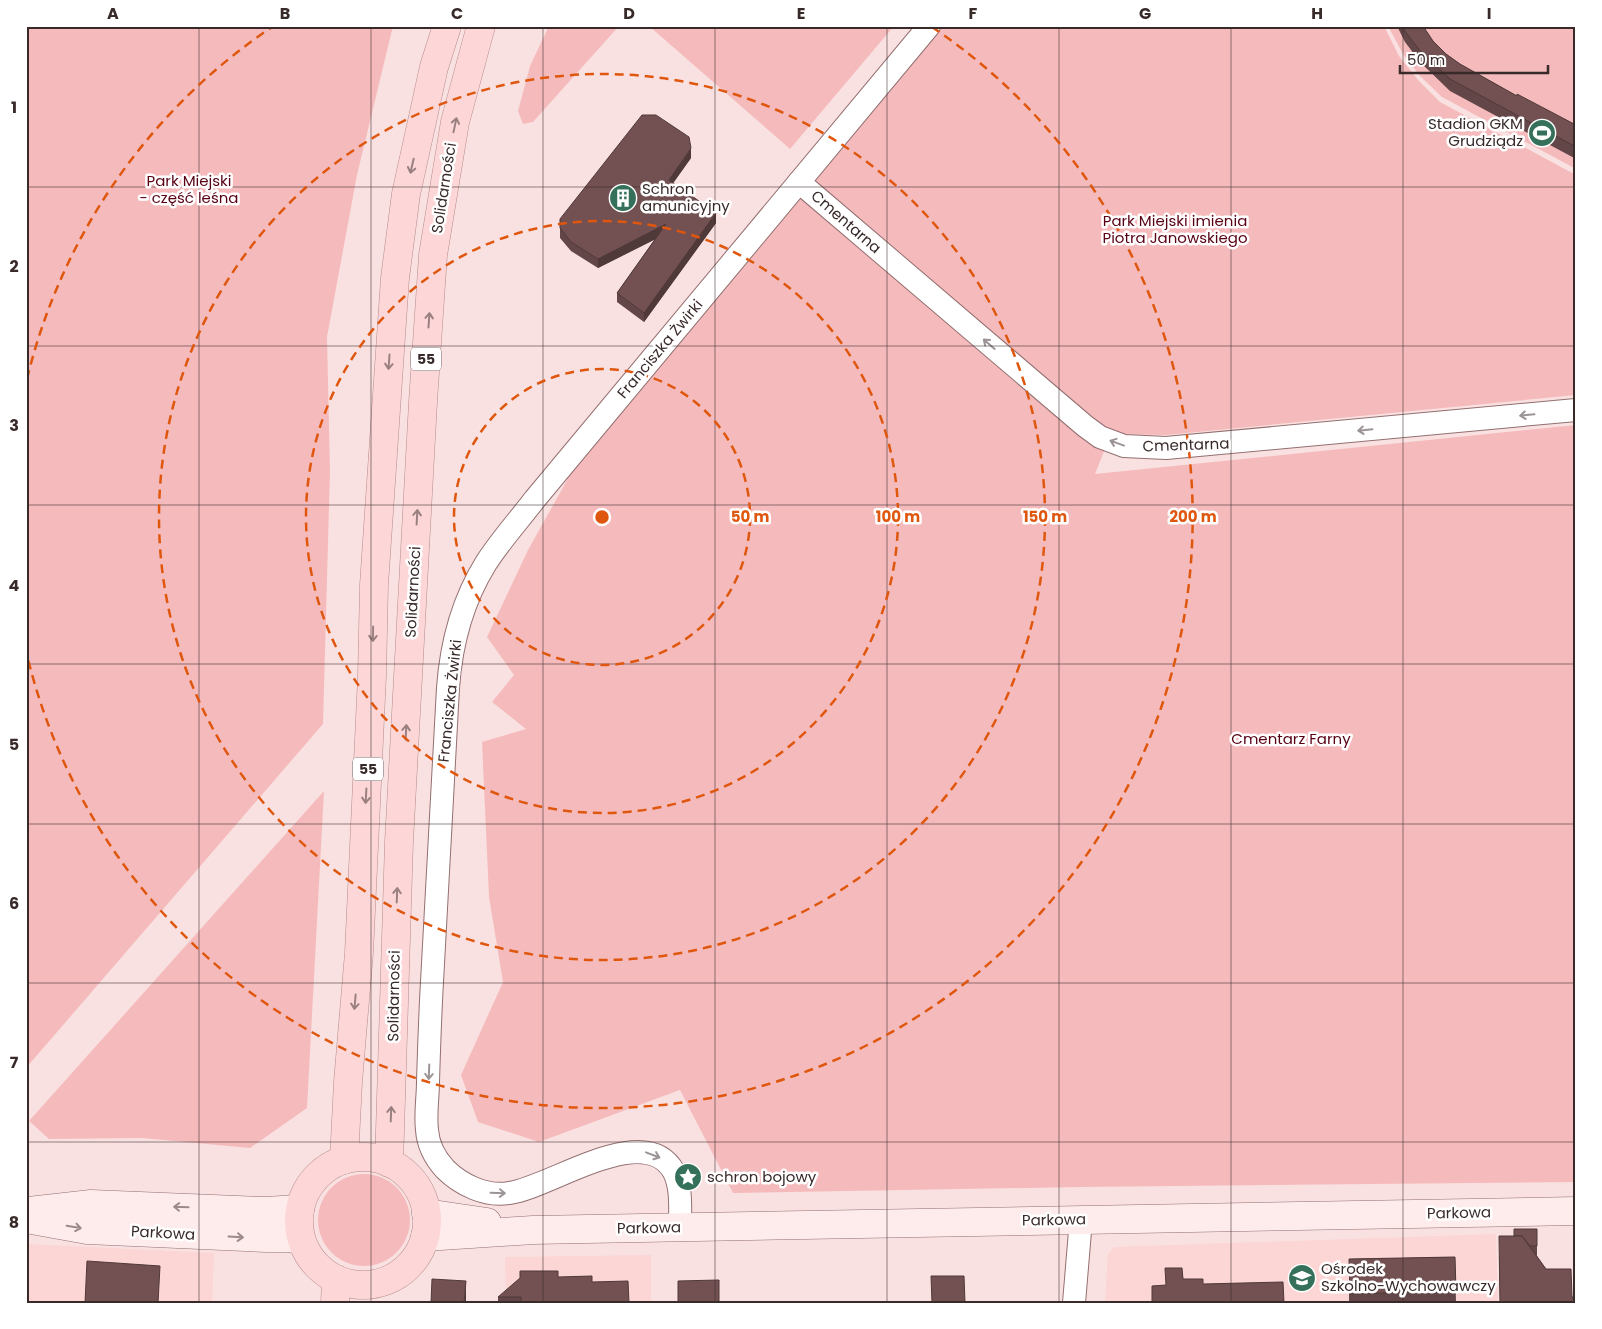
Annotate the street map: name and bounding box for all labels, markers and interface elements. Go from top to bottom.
text: A [107,2,119,25]
text: B [280,2,290,25]
text: C [451,2,463,25]
text: D [623,2,635,25]
text: E [797,2,805,25]
text: F [969,2,978,25]
text: G [1139,2,1151,25]
text: H [1311,2,1323,25]
text: I [1487,2,1491,25]
scale bar [1400,42,1547,74]
text: 50 m [1407,49,1445,70]
text: 1 [11,96,17,119]
place label: Stadion GKM Grudziądz [1428,113,1523,151]
one-way arrow [451,117,460,133]
sports icon: Stadion GKM Grudziądz [1527,118,1557,148]
street label: Solidarności [426,141,461,235]
one-way arrow [407,158,416,174]
park label: Park Miejski - część leśna [139,170,239,208]
place label: Schron amunicyjny [642,178,730,216]
building icon: Schron amunicyjny [608,183,638,213]
street label: Cmentarna [807,185,886,258]
park label: Park Miejski imienia Piotra Janowskiego [1102,210,1248,248]
text: 2 [9,255,19,278]
street label: Franciszka Żwirki [612,295,707,403]
one-way arrow [424,312,433,328]
one-way arrow [983,338,996,350]
road number: 55 [411,348,441,370]
one-way arrow [384,354,394,370]
one-way arrow [1520,410,1536,420]
text: 3 [9,414,19,437]
one-way arrow [1358,426,1374,435]
street label: Cmentarna [1142,432,1230,457]
one-way arrow [1110,438,1125,447]
text: 50 m [731,506,769,527]
text: 100 m [876,506,920,527]
text: 150 m [1023,506,1067,527]
text: 200 m [1169,506,1217,527]
centre of rings [593,508,611,526]
one-way arrow [412,509,422,526]
street label: Solidarności [400,546,425,638]
text: 4 [9,574,20,597]
one-way arrow [368,626,378,642]
street label: Franciszka Żwirki [433,639,466,763]
one-way arrow [401,725,410,741]
park label: Cmentarz Farny [1231,728,1351,749]
text: 5 [9,733,19,756]
road number: 55 [353,758,383,781]
one-way arrow [362,788,371,804]
one-way arrow [393,887,402,903]
text: 6 [9,892,19,915]
street label: Solidarności [382,950,405,1042]
one-way arrow [350,993,360,1009]
text: 7 [10,1051,19,1074]
one-way arrow [424,1063,433,1079]
one-way arrow [386,1106,396,1122]
one-way arrow [645,1151,660,1161]
place icon: schron bojowy [673,1162,703,1192]
place label: schron bojowy [707,1166,817,1187]
one-way arrow [490,1188,506,1198]
street label: Parkowa [1427,1201,1491,1224]
one-way arrow [173,1203,189,1212]
street label: Parkowa [1022,1208,1086,1231]
text: 8 [9,1211,19,1234]
street label: Parkowa [617,1216,681,1239]
street label: Parkowa [130,1220,196,1245]
one-way arrow [66,1223,82,1233]
one-way arrow [228,1232,244,1241]
place label: Ośrodek Szkolno-Wychowawczy [1321,1258,1496,1296]
school or university icon: Ośrodek Szkolno-Wychowawczy [1287,1263,1317,1293]

